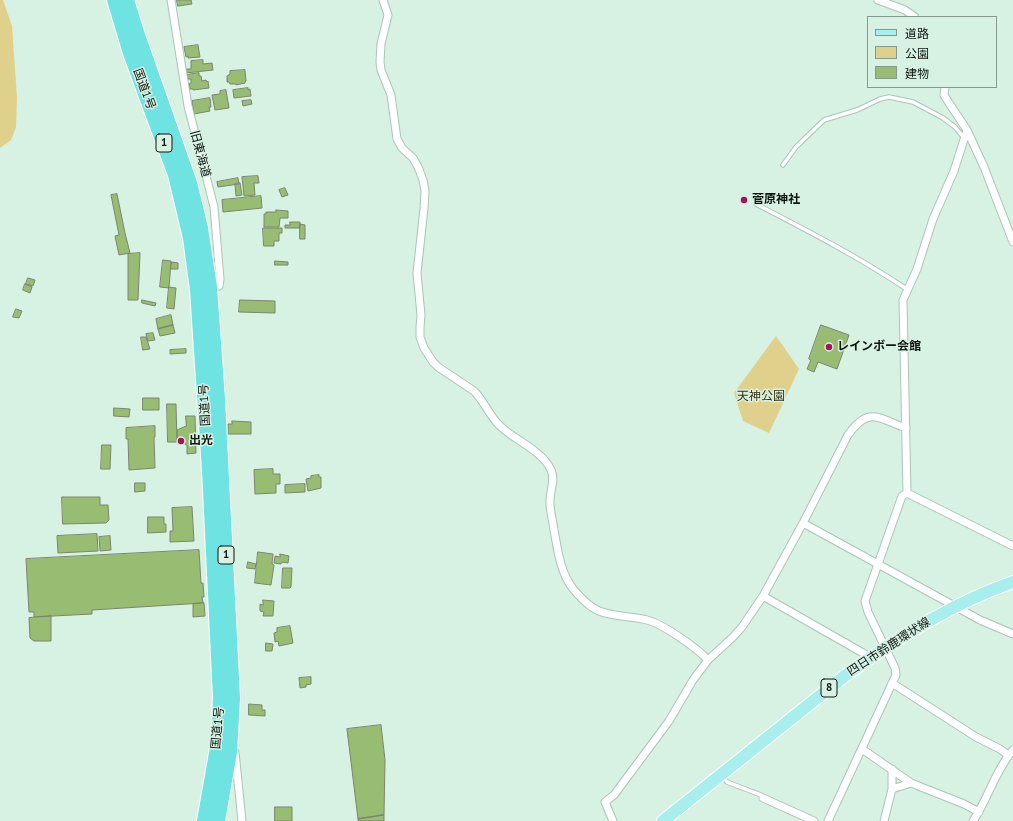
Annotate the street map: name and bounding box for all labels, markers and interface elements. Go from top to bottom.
legend [867,16,997,88]
text: 道路 [905,26,929,41]
text: 公園 [905,46,929,61]
text: 建物 [905,66,929,81]
street label: 国道1号 [130,67,158,111]
street label: 旧東海道 [187,129,213,179]
road number: 1 [156,134,172,152]
place label: 菅原神社 [752,193,800,207]
marker: 菅原神社 [739,195,749,205]
place label: レインボー会館 [837,340,921,354]
marker: レインボー会館 [824,342,834,352]
street label: 国道1号 [197,383,213,427]
park label: 天神公園 [737,390,785,404]
place label: 出光 [189,434,213,448]
marker: 出光 [176,436,186,446]
road number: 1 [218,546,234,564]
street label: 四日市鈴鹿環状線 [845,615,933,679]
road number: 8 [821,679,837,697]
street label: 国道1号 [209,706,227,750]

